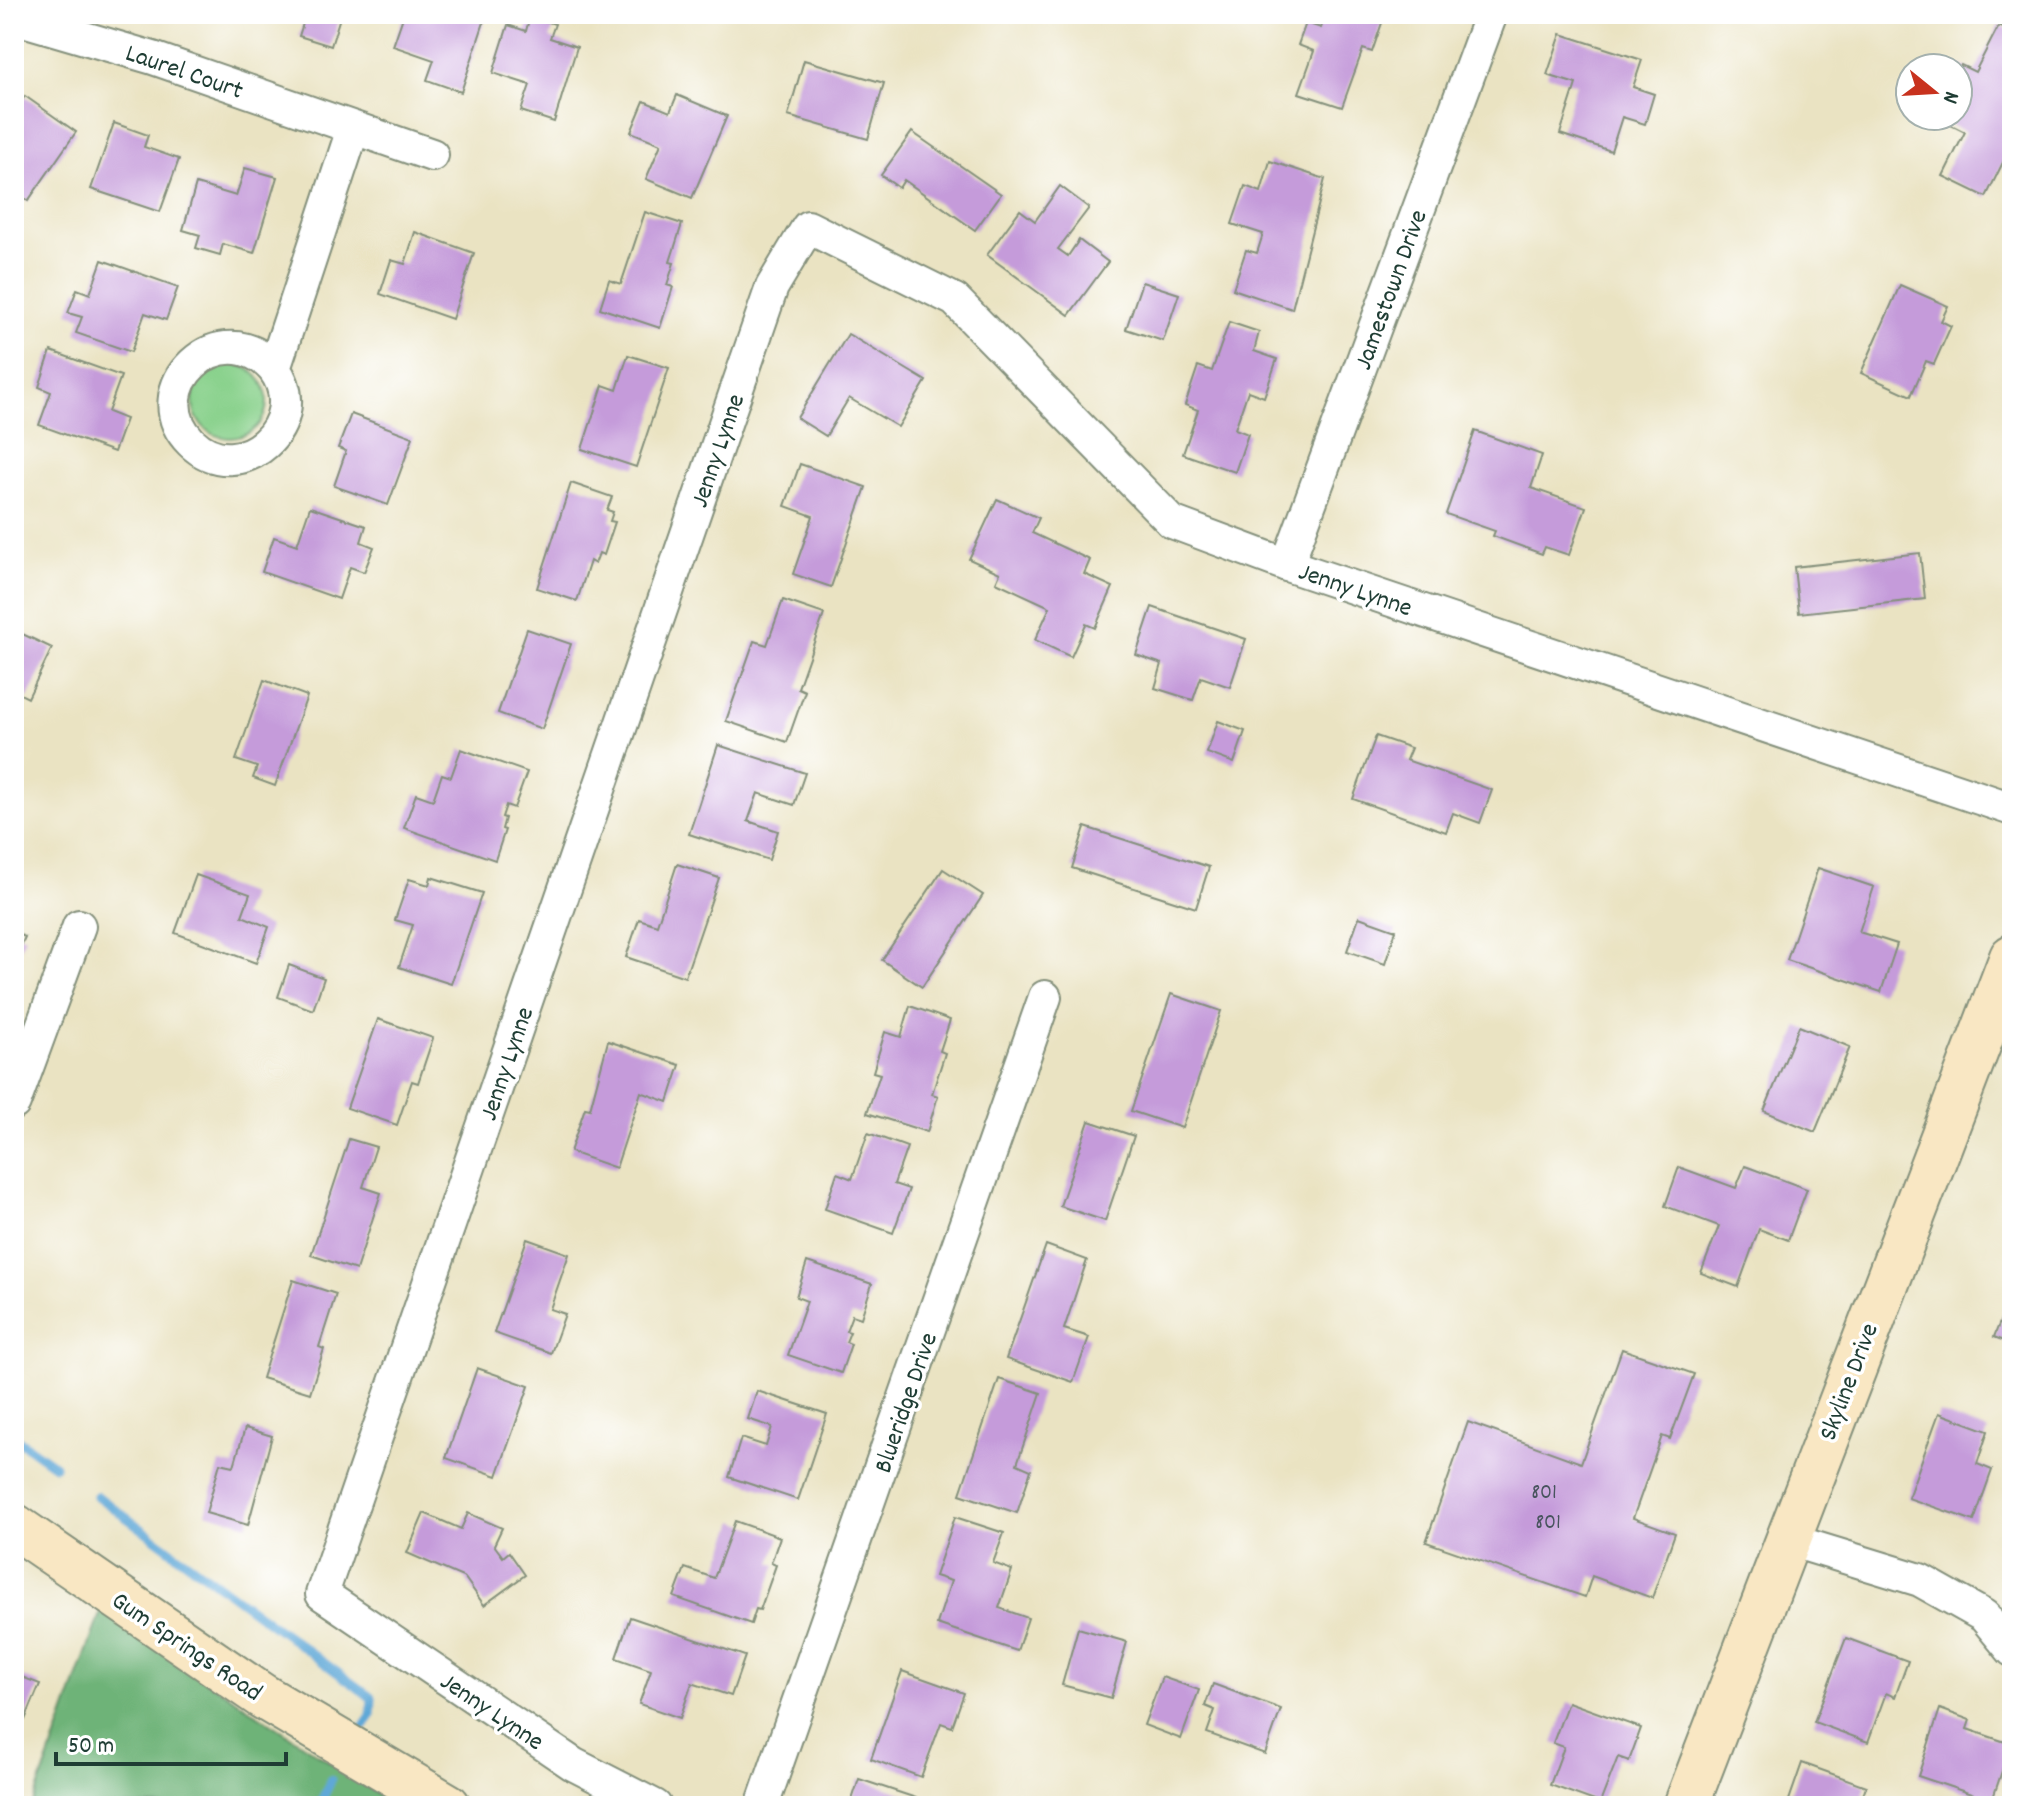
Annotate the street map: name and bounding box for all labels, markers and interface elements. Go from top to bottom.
street label: Laurel Court [120,36,248,111]
north arrow [1894,52,1974,132]
text: N [1933,87,1966,107]
street label: Jamestown Drive [1346,205,1438,375]
street label: Jenny Lynne [683,389,756,513]
street label: Jenny Lynne [1293,555,1417,628]
street label: Jenny Lynne [472,1002,545,1126]
street label: Skyline Drive [1811,1318,1890,1446]
street label: Blueridge Drive [866,1328,949,1478]
house number: 801 [1531,1478,1557,1509]
house number: 801 [1535,1508,1561,1539]
street label: Gum Springs Road [103,1584,269,1712]
street label: Jenny Lynne [432,1665,550,1761]
scale bar [56,1716,286,1766]
text: 50 m [68,1730,114,1764]

